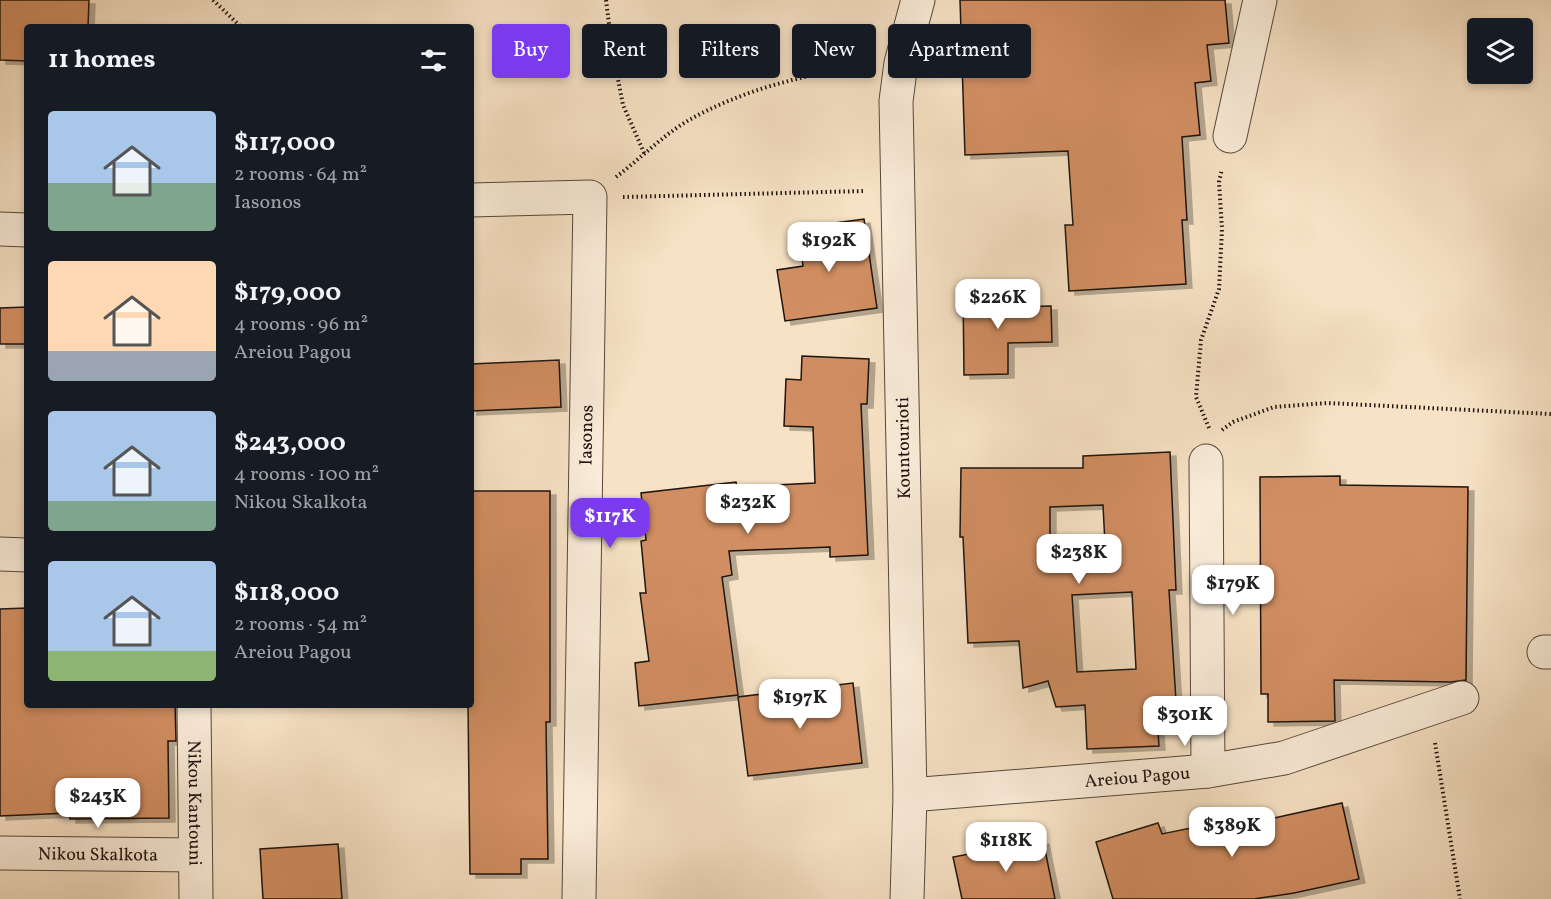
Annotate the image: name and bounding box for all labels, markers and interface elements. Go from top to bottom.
map controls [1467,18,1533,84]
button: layers [1467,18,1533,84]
chip: Buy [492,24,570,78]
chip: Rent [582,24,667,78]
chip: Filters [679,24,780,78]
chip: New [792,24,876,78]
chip: Apartment [888,24,1031,78]
text: 11 homes [48,42,155,78]
icon: filters [417,44,450,77]
text: $117,000 [234,125,335,161]
icon: home [96,135,168,207]
text: 2 rooms · 64 m² [234,161,367,189]
text: Iasonos [234,189,301,217]
pin: $192K [787,222,871,273]
text: $192K [801,227,857,255]
text: $179,000 [234,275,341,311]
pin: $226K [956,279,1040,330]
text: $226K [969,284,1027,312]
icon: home [96,285,168,357]
text: 4 rooms · 96 m² [234,311,368,339]
text: Areiou Pagou [234,339,352,367]
street label: Kountourioti [891,397,918,499]
street label: Iasonos [574,404,601,466]
text: $243,000 [234,425,346,461]
icon: home [96,435,168,507]
text: 4 rooms · 100 m² [234,461,379,489]
pin: $232K [706,484,790,535]
text: Nikou Skalkota [234,489,367,517]
text: $232K [720,489,776,517]
pin: $117K [568,498,652,549]
text: $117K [584,503,636,531]
pin: $238K [1037,534,1121,585]
text: $238K [1051,539,1107,567]
pin: $179K [1191,565,1275,616]
text: $179K [1206,570,1260,598]
text: $118,000 [234,575,339,611]
icon: home [96,585,168,657]
text: 2 rooms · 54 m² [234,611,367,639]
text: Areiou Pagou [234,639,352,667]
pin: $197K [758,679,842,730]
text: $197K [773,684,827,712]
pin: $301K [1143,696,1227,747]
text: $301K [1157,701,1213,729]
street label: Nikou Kantouni [180,740,207,866]
street label: Areiou Pagou [1084,761,1191,795]
pin: $243K [56,778,140,829]
text: $243K [69,783,127,811]
pin: $389K [1190,807,1274,858]
text: $389K [1203,812,1261,840]
pin: $118K [964,822,1048,873]
text: $118K [980,827,1032,855]
street label: Nikou Skalkota [38,842,158,869]

